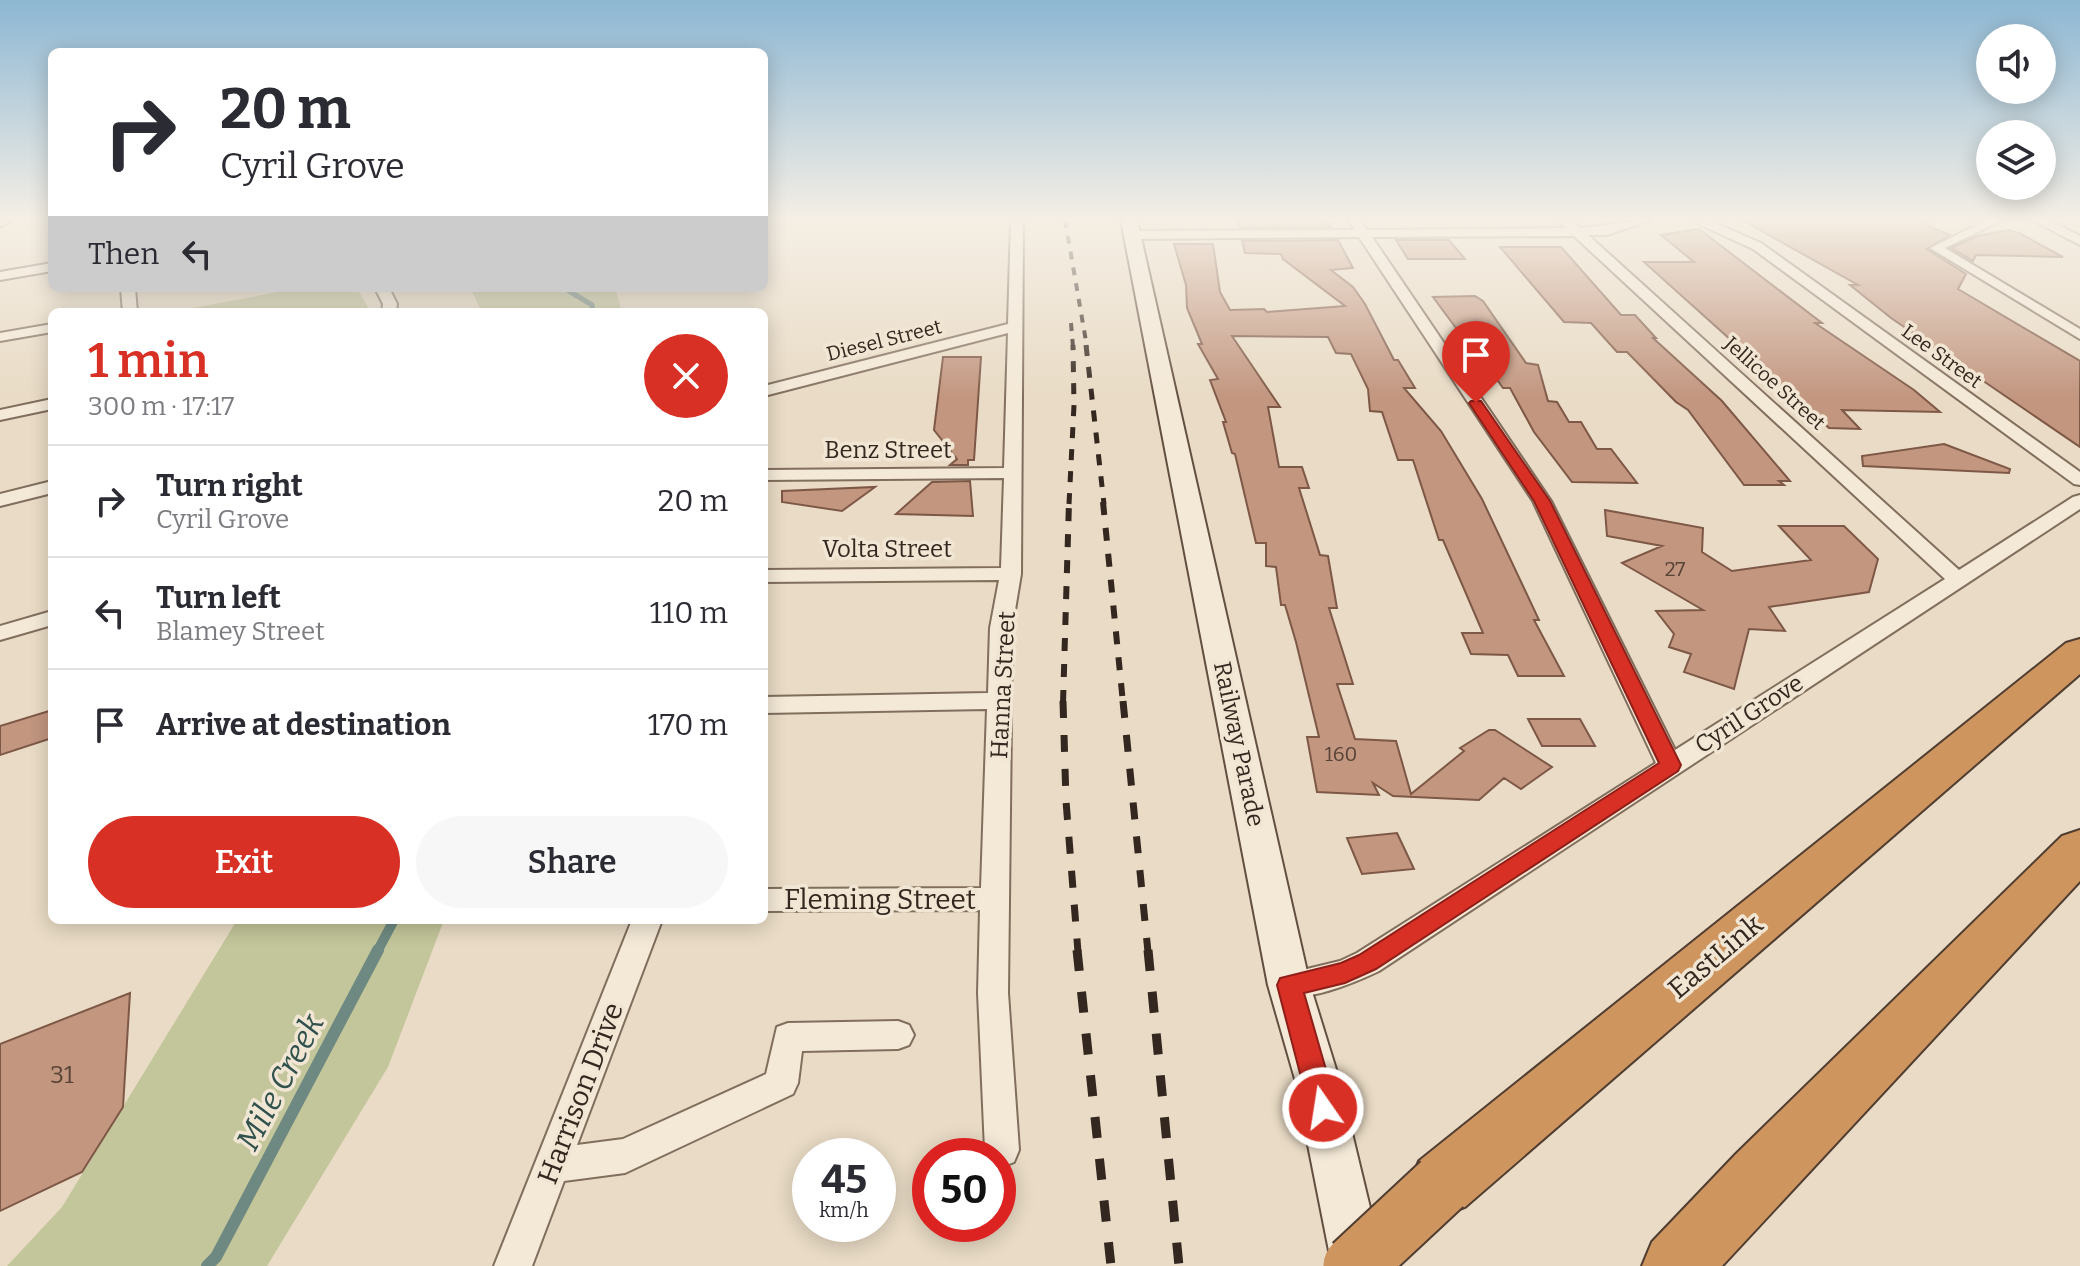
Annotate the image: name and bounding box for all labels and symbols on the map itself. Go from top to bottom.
street label: Diesel Street [824,314,944,366]
street label: Lee Street [1897,319,1987,393]
pin [1442,321,1510,403]
street label: Jellicoe Street [1719,331,1830,435]
street label: Benz Street [824,436,952,464]
street label: Volta Street [822,535,952,563]
house number: 27 [1665,557,1685,581]
street label: Hanna Street [985,610,1021,760]
street label: Railway Parade [1208,659,1270,829]
street label: Cyril Grove [1690,669,1808,759]
house number: 160 [1325,742,1357,766]
street label: Fleming Street [784,883,976,916]
street label: EastLink [1662,907,1769,1005]
street label: Harrison Drive [531,998,630,1188]
water label: Mile Creek [228,1007,332,1157]
house number: 31 [50,1061,74,1089]
position arrow [1281,1066,1365,1150]
speed limit sign: 50 [912,1138,1016,1242]

